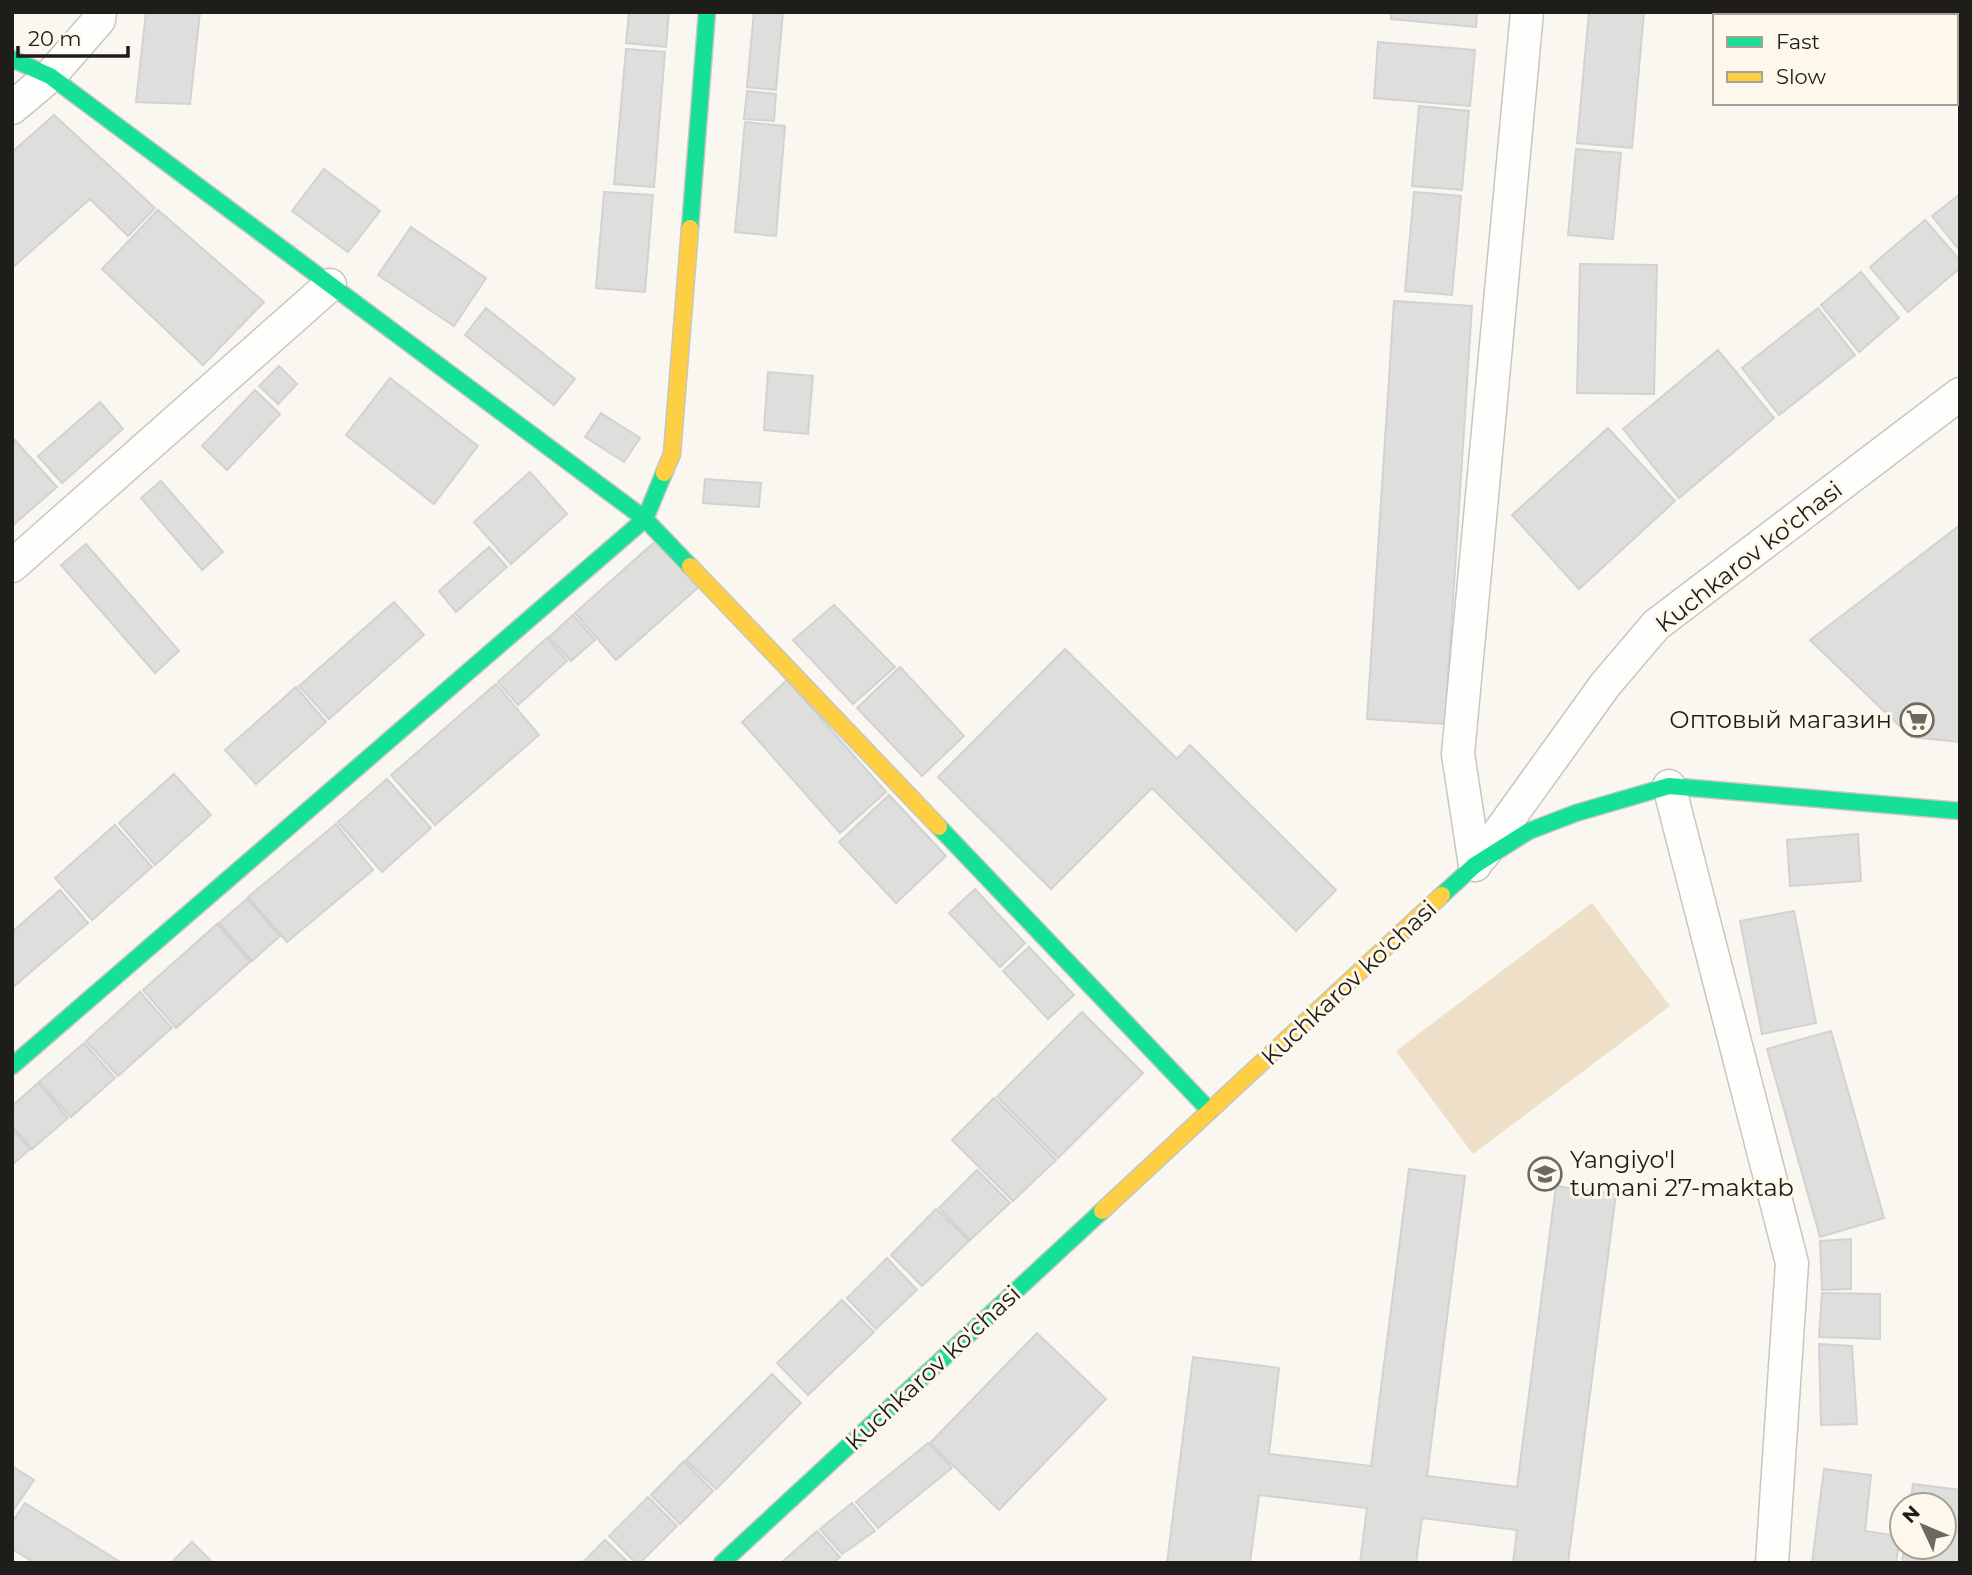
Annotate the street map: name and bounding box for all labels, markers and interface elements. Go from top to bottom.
scale bar [18,14,128,58]
legend [1713,14,1958,105]
text: 20 m [28,26,82,51]
text: Fast [1776,29,1820,54]
text: Slow [1776,64,1826,89]
street label: Kuchkarov ko'chasi [1650,475,1848,638]
supermarket icon: Оптовый магазин [1898,701,1936,739]
place label: Оптовый магазин [1669,705,1892,734]
street label: Kuchkarov ko'chasi [1255,894,1442,1071]
place label: Yangiyo'l tumani 27-maktab [1570,1145,1794,1202]
school or university icon: Yangiyo'l tumani 27-maktab [1526,1155,1564,1193]
street label: Kuchkarov ko'chasi [839,1279,1026,1456]
north arrow [1888,1491,1958,1561]
text: N [1898,1501,1925,1528]

